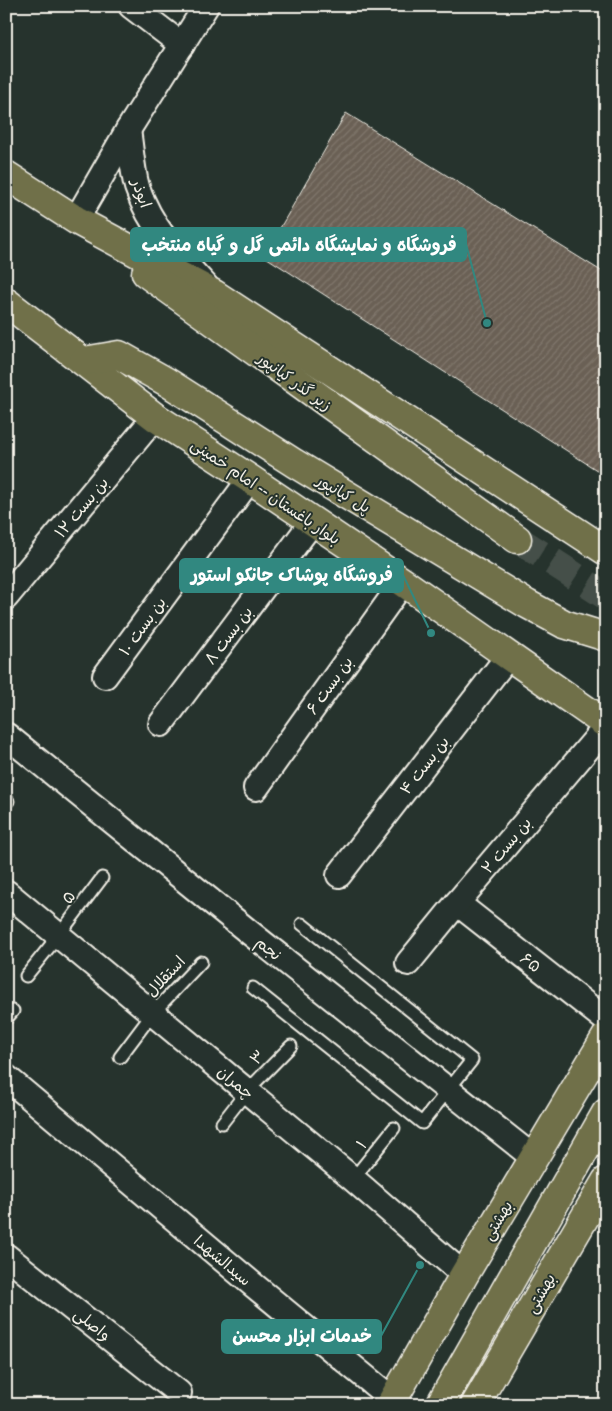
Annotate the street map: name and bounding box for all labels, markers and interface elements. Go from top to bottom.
street label: ابوذر [126,174,154,211]
callout: فروشگاه و نمایشگاه دائمی گل و گیاه منتخب [131,228,466,261]
text: فروشگاه و نمایشگاه دائمی گل و گیاه منتخب [141,234,457,257]
street label: زیر گذر کیانپور [253,348,335,415]
street label: بلوار باغستان -- امام خمینی [186,435,343,551]
street label: پل کیانپور [312,470,373,518]
street label: بن بست ۱۲ [51,474,113,542]
callout: فروشگاه پوشاک جانکو استور [180,559,403,592]
text: فروشگاه پوشاک جانکو استور [189,564,393,587]
street label: بن بست ۱۰ [116,594,171,660]
street label: بن بست ۸ [201,603,257,669]
street label: بن بست ۶ [303,653,357,718]
street label: بن بست ۴ [396,733,454,799]
street label: بن بست ۲ [478,814,536,878]
street label: ۵ [58,888,80,908]
street label: نجم [250,933,285,967]
street label: ۶۵ [516,949,544,977]
street label: استقلال [142,953,190,1001]
street label: ۳ [247,1047,269,1069]
street label: چمران [213,1062,257,1104]
street label: ۱ [353,1137,371,1153]
street label: بهشتى [479,1197,518,1244]
street label: سیدالشهدا [190,1232,254,1291]
street label: بهشتی [522,1270,560,1317]
street label: واصلی [70,1305,115,1346]
callout: خدمات ابزار محسن [222,1320,381,1353]
text: خدمات ابزار محسن [232,1326,372,1347]

